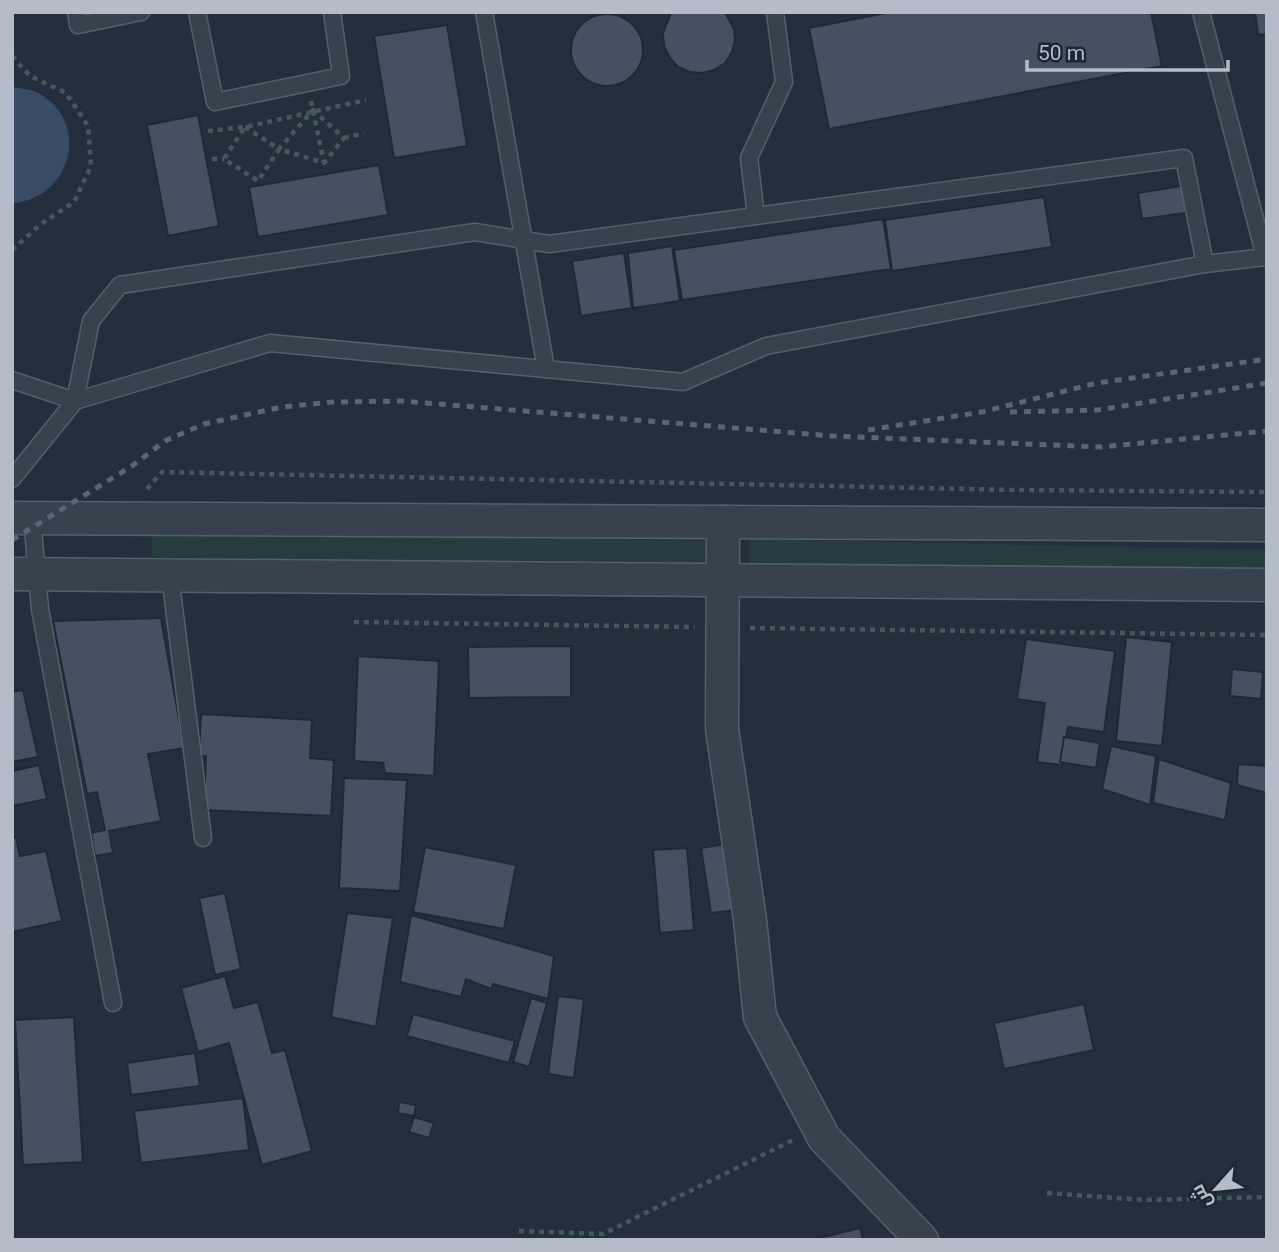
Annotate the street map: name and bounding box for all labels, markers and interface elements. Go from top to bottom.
scale bar [1027,28,1228,72]
text: 50 m [1038,41,1085,65]
north arrow [1181,1154,1251,1224]
text: ش [1186,1180,1217,1213]

